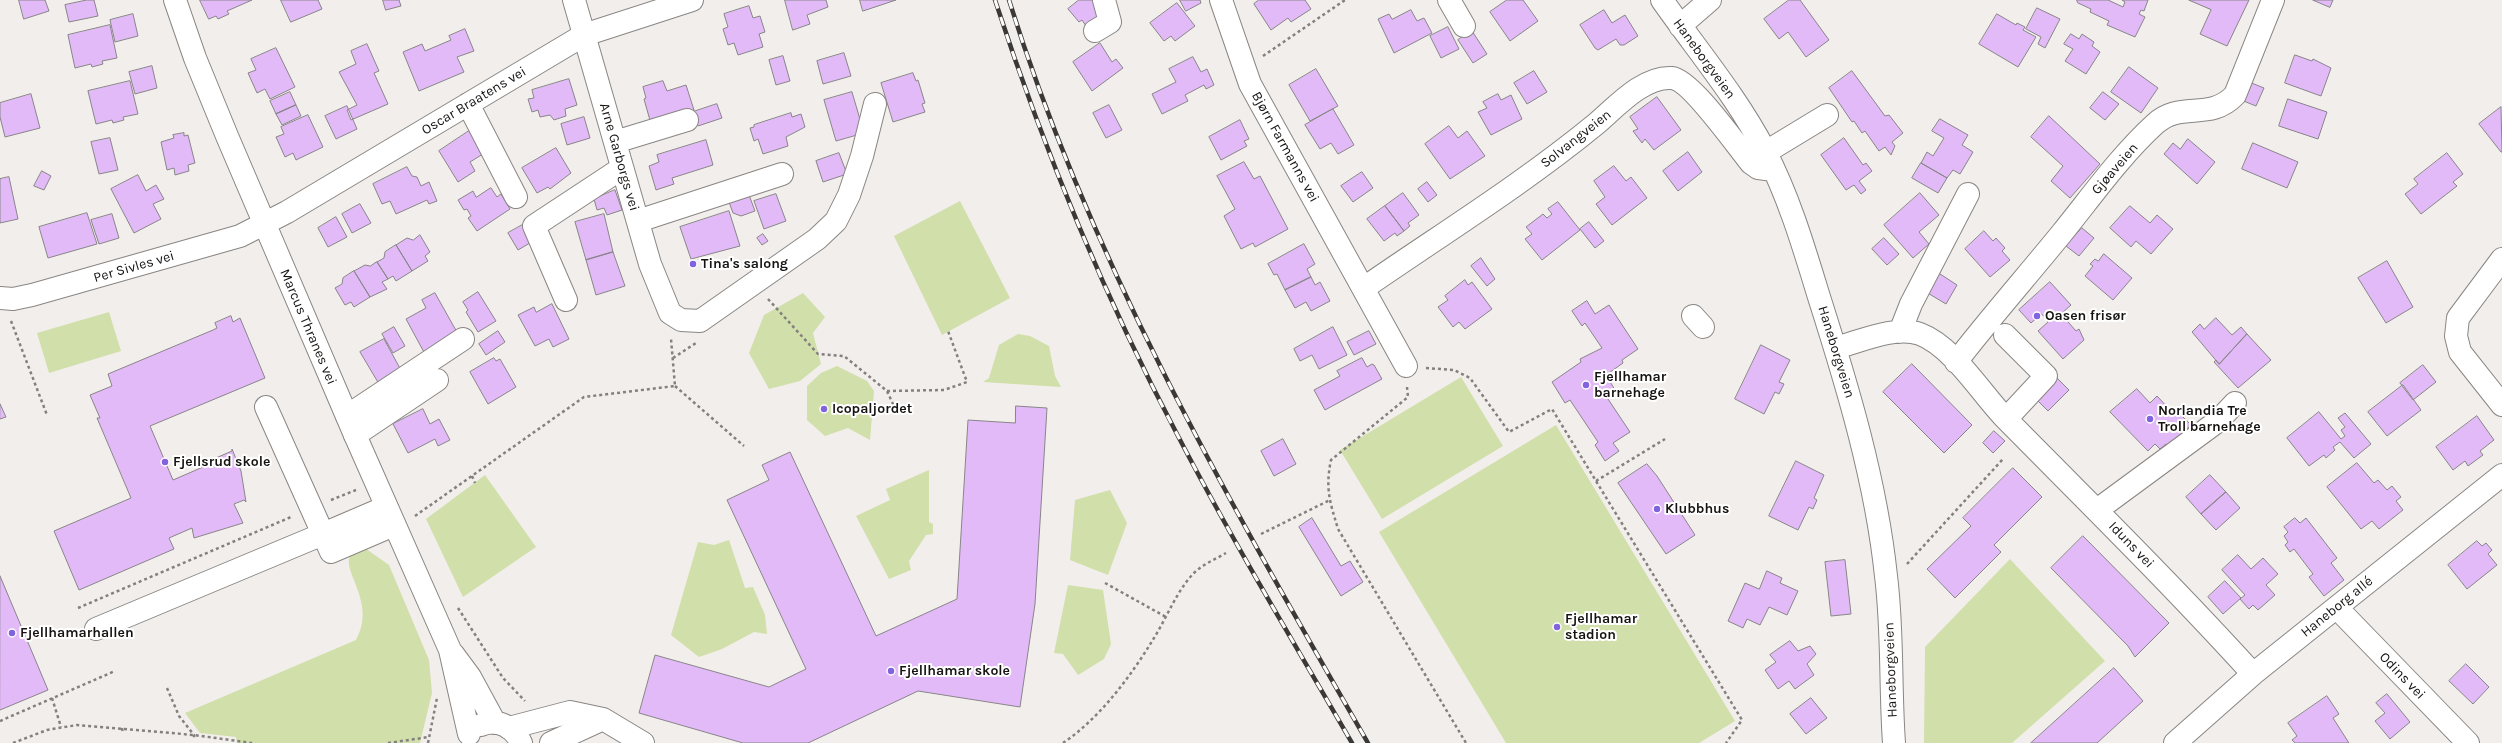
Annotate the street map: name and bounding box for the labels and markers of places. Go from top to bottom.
place label: Tina's salong [701,256,788,272]
marker: Tina's salong [688,259,698,269]
place label: Oasen frisør [2045,308,2126,324]
marker: Oasen frisør [2032,311,2042,321]
place label: Fjellhamar barnehage [1594,369,1666,402]
marker: Fjellhamar barnehage [1581,380,1591,390]
place label: Icopaljordet [832,401,912,417]
place label: Norlandia Tre Troll barnehage [2158,403,2261,436]
marker: Icopaljordet [819,404,829,414]
marker: Norlandia Tre Troll barnehage [2145,414,2155,424]
place label: Fjellsrud skole [173,454,270,470]
marker: Fjellsrud skole [160,457,170,467]
place label: Klubbhus [1665,501,1729,517]
marker: Klubbhus [1652,504,1662,514]
place label: Fjellhamar stadion [1565,611,1637,644]
marker: Fjellhamar stadion [1552,622,1562,632]
place label: Fjellhamarhallen [20,625,134,641]
marker: Fjellhamarhallen [7,628,17,638]
place label: Fjellhamar skole [899,663,1010,679]
marker: Fjellhamar skole [886,666,896,676]

